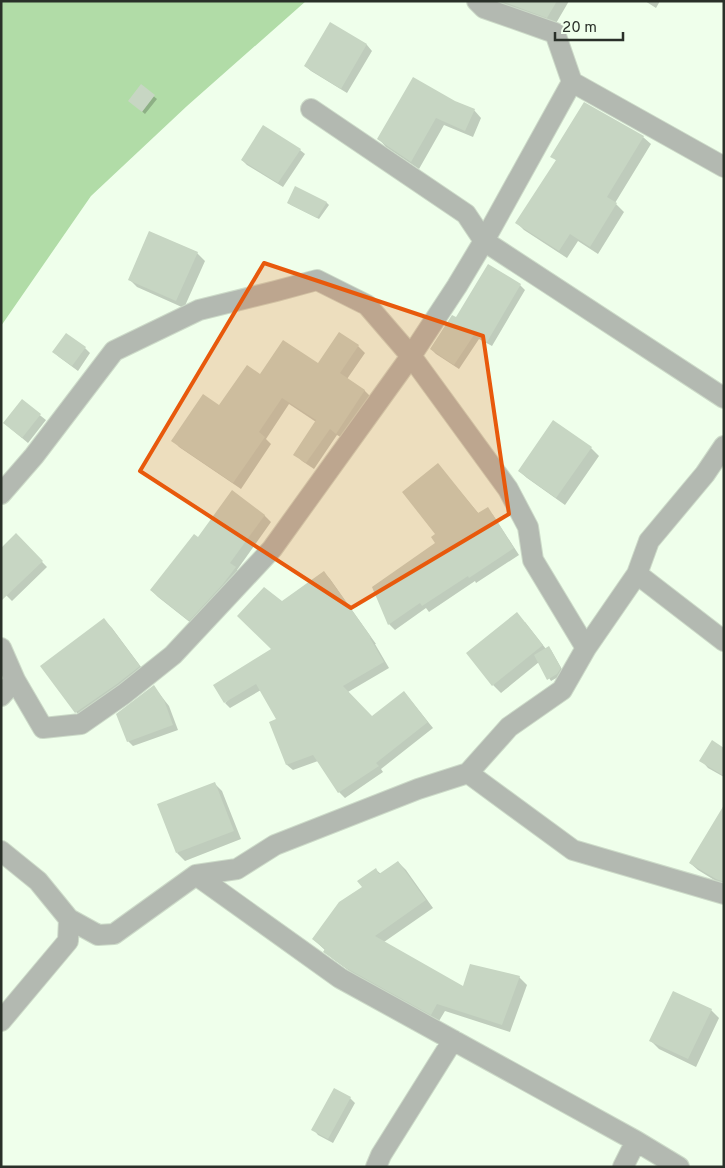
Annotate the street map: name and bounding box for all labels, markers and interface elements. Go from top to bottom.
scale bar [555,10,622,42]
text: 20 m [562,19,597,38]

